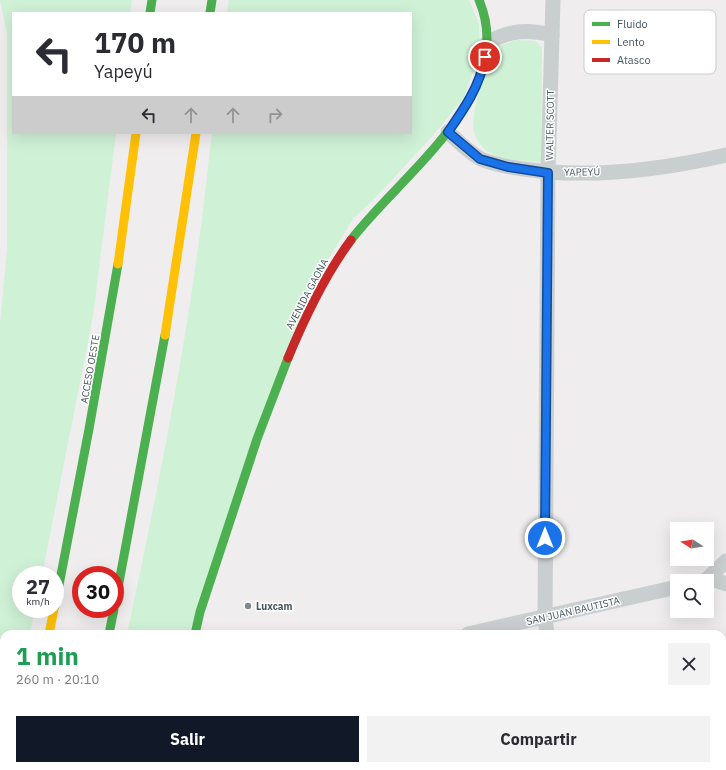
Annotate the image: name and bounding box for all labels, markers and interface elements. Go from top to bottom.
legend [584,10,716,74]
text: Fluido [617,17,648,31]
text: 170 m [94,24,176,61]
icon: left [28,28,80,80]
text: Lento [617,35,645,49]
pin [468,40,502,74]
icon: arrive [474,46,496,68]
text: Atasco [617,53,651,67]
text: Yapeyú [94,60,153,83]
street label: WALTER SCOTT [543,89,557,160]
icon: left [138,104,160,126]
icon: ahead [180,104,202,126]
icon: ahead [222,104,244,126]
icon: right [264,104,286,126]
street label: YAPEYÚ [564,165,600,179]
street label: AVENIDA GAONA [283,256,331,332]
street label: ACCESO OESTE [78,333,102,404]
position arrow [524,517,566,559]
north arrow [670,522,714,566]
map controls [670,522,714,618]
speed limit sign: 30 [72,566,124,618]
text: 27 [26,573,50,600]
button: search [670,574,714,618]
street label: SAN JUAN BAUTISTA [525,594,622,628]
text: km/h [26,595,50,608]
place label: Luxcam [256,600,293,613]
marker: Luxcam [243,601,253,611]
text: 1 min [16,640,79,672]
button: close [668,643,710,685]
text: 260 m · 20:10 [16,671,99,688]
button: Salir [16,716,359,762]
button: Compartir [367,716,710,762]

